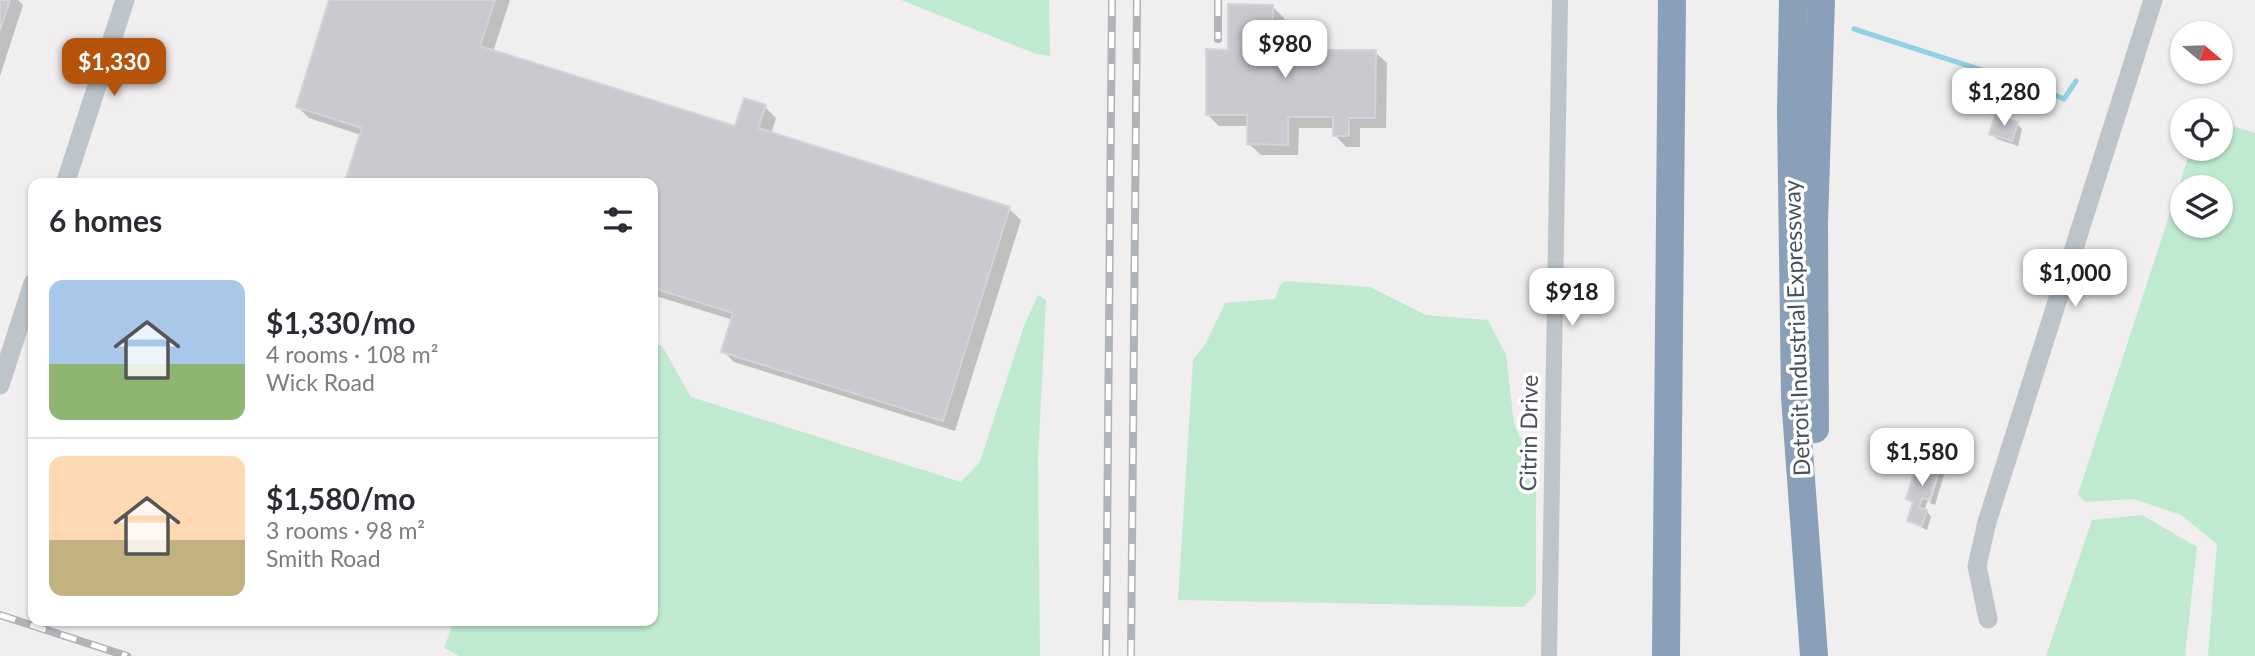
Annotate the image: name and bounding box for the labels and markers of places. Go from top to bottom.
pin: $980 [1244,20,1326,80]
pin: $1,330 [57,38,171,98]
pin: $1,280 [1947,68,2061,128]
pin: $1,000 [2018,250,2132,309]
pin: $918 [1531,268,1613,328]
pin: $1,580 [1865,428,1979,488]

